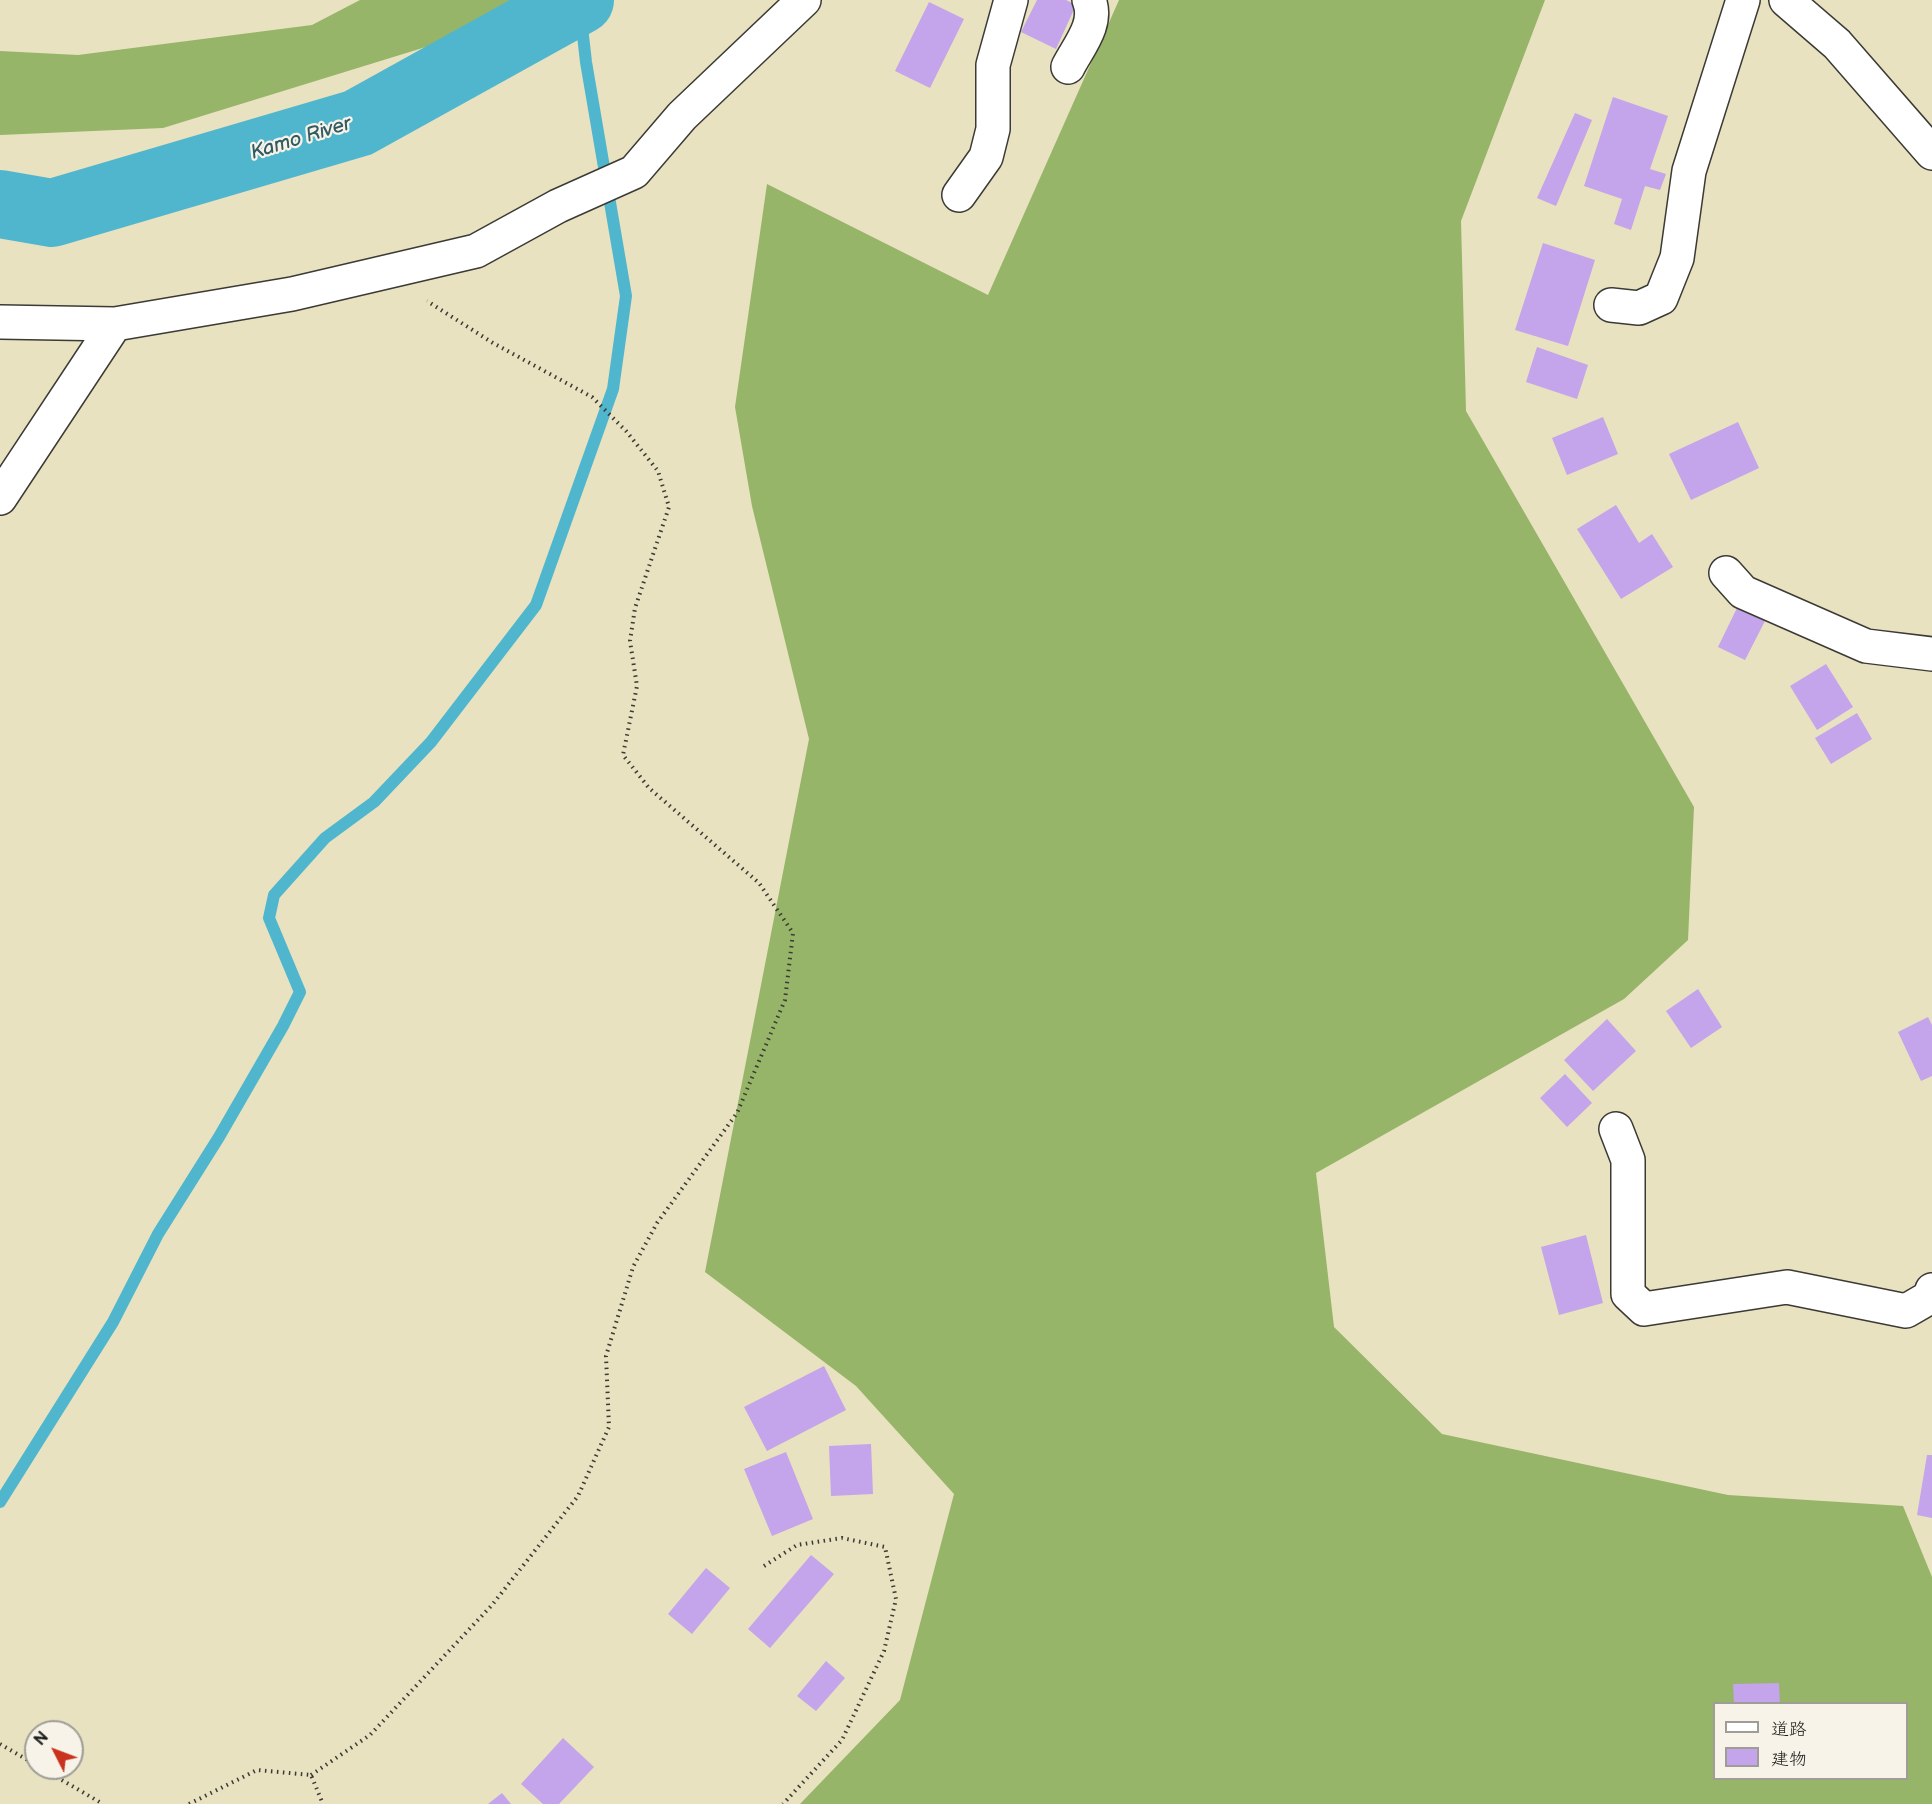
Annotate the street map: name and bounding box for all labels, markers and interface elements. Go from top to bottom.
water label: Kamo River [248,112,354,166]
legend [1713,1702,1908,1780]
text: 道路 [1771,1719,1807,1740]
north arrow [24,1720,84,1780]
text: N [31,1728,53,1750]
text: 建物 [1771,1749,1807,1770]

